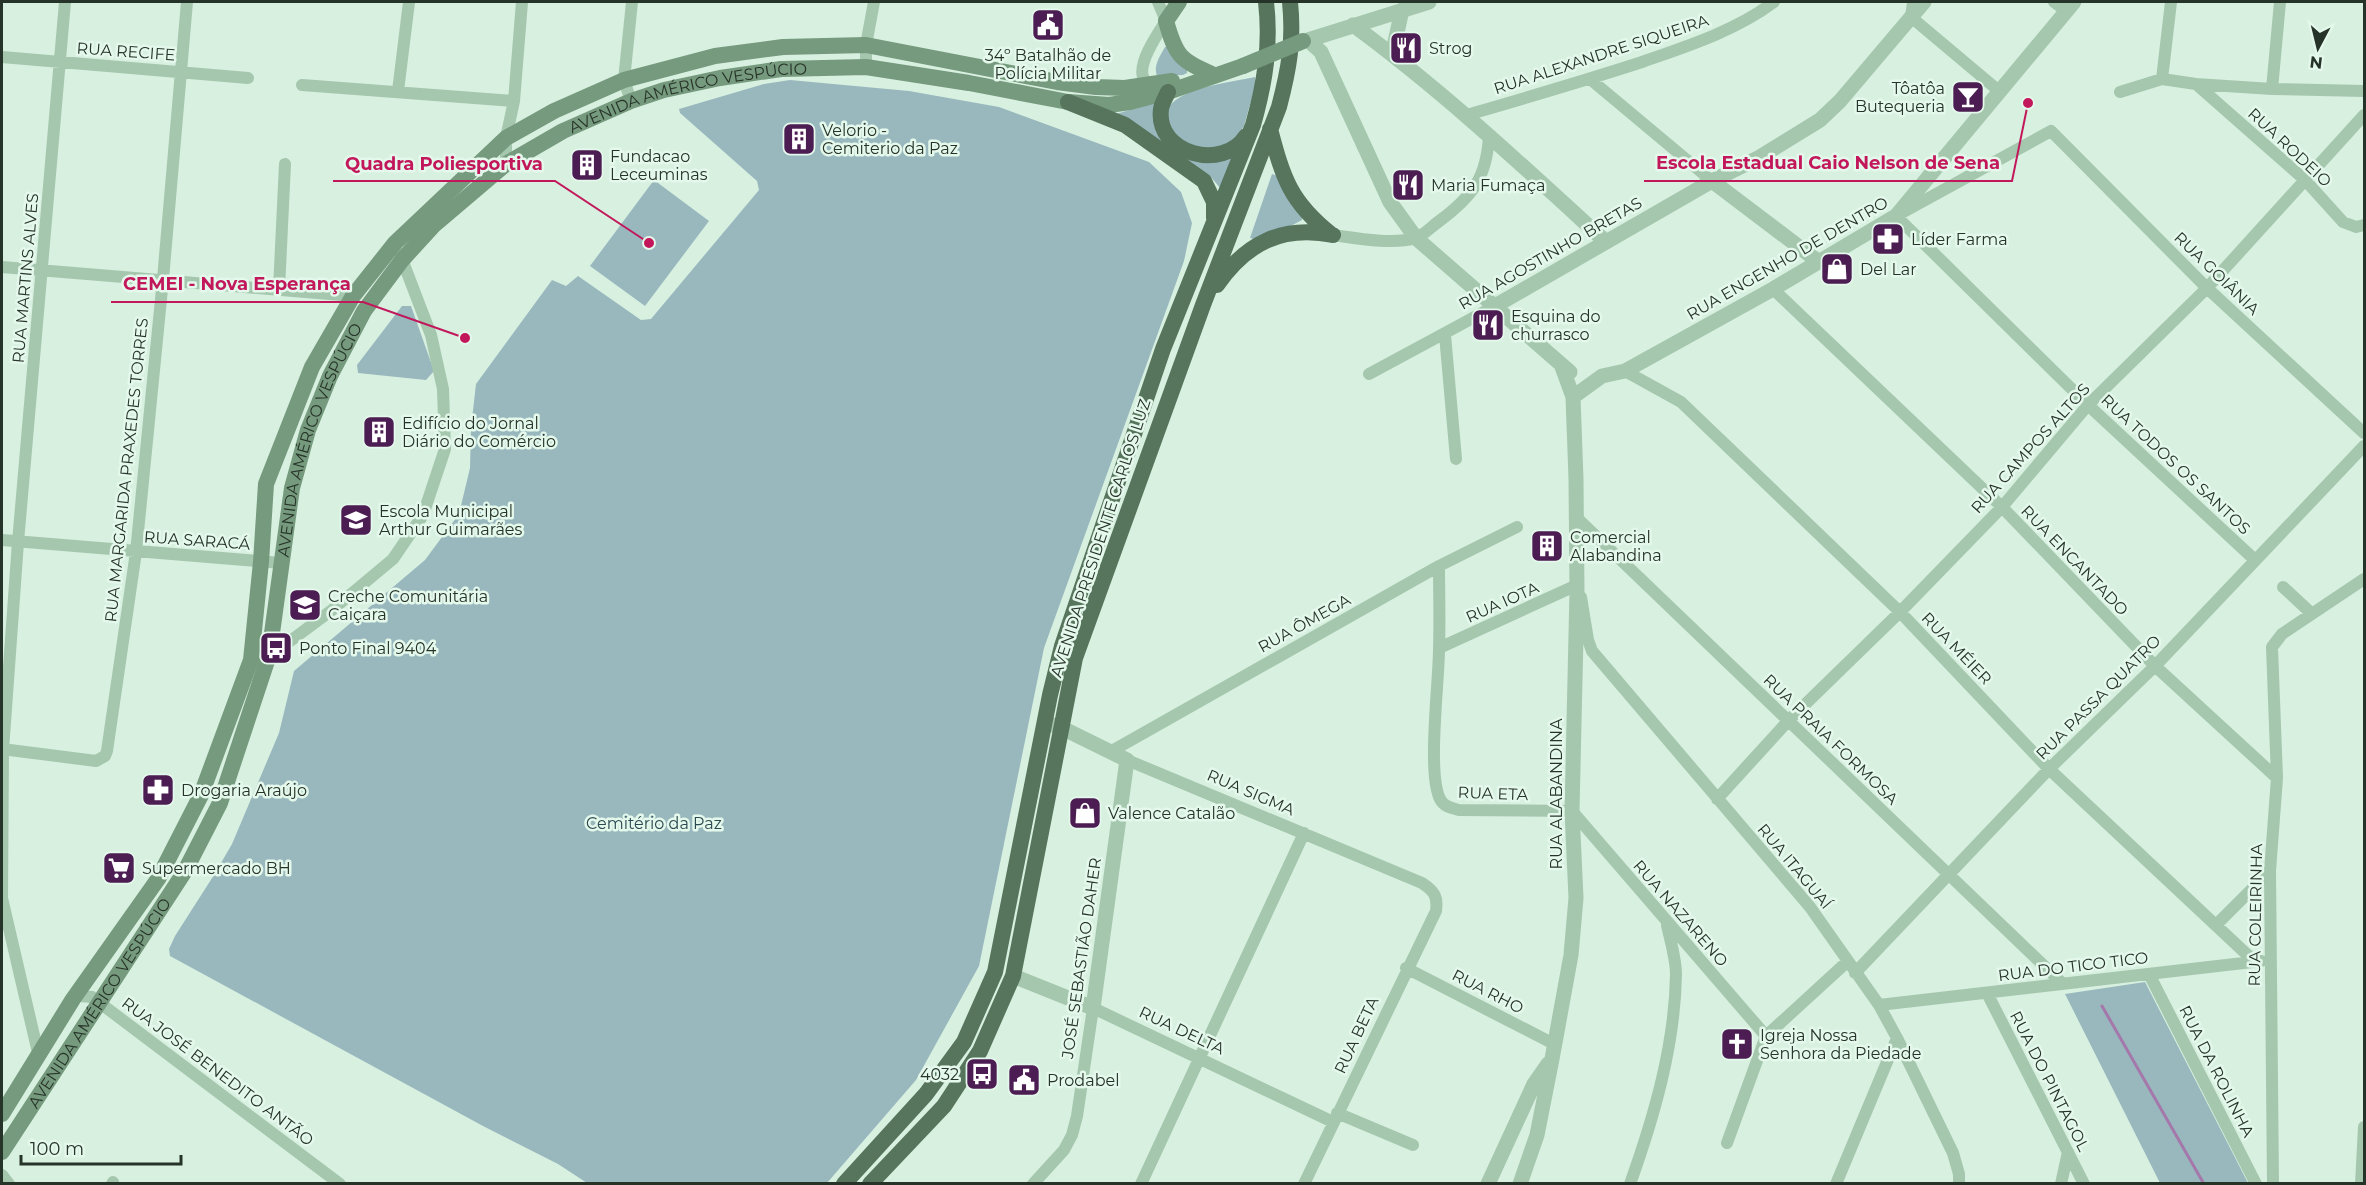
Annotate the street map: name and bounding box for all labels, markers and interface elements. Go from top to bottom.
public building icon: 34º Batalhão de Polícia Militar [1030,7,1066,43]
street label: RUA ALEXANDRE SIQUEIRA [1491,11,1711,98]
north arrow [2288,18,2348,78]
restaurant icon: Strog [1388,30,1424,66]
street label: RUA RECIFE [76,39,176,64]
place label: Strog [1429,39,1473,58]
place label: 34º Batalhão de Polícia Militar [985,46,1111,83]
text: N [2309,52,2324,73]
street label: AVENIDA AMÉRICO VESPÚCIO [566,59,807,137]
place label: Tôatôa Butequeria [1855,79,1945,116]
bar icon: Tôatôa Butequeria [1950,79,1986,115]
street label: RUA RODEIO [2244,104,2335,191]
building icon: Velorio - Cemiterio da Paz [781,121,817,157]
place label: Velorio - Cemiterio da Paz [822,121,958,158]
callout: Quadra Poliesportiva [333,145,555,181]
callout: Escola Estadual Caio Nelson de Sena [1644,145,2012,181]
building icon: Fundacao Leceuminas [569,147,605,183]
place label: Fundacao Leceuminas [610,147,708,184]
text: Escola Estadual Caio Nelson de Sena [1656,152,2000,174]
text: Quadra Poliesportiva [345,153,543,175]
restaurant icon: Maria Fumaça [1390,167,1426,203]
place label: Maria Fumaça [1431,176,1545,195]
street label: RUA MARTINS ALVES [9,192,42,364]
street label: RUA AGOSTINHO BRETAS [1455,193,1645,314]
street label: RUA ENGENHO DE DENTRO [1683,193,1891,324]
pharmacy icon: Líder Farma [1870,221,1906,257]
street label: RUA GOIÂNIA [2170,228,2264,319]
place label: Líder Farma [1911,230,2008,249]
shop icon: Del Lar [1819,251,1855,287]
place label: Del Lar [1860,260,1917,279]
callout: CEMEI - Nova Esperança [111,266,363,302]
text: CEMEI - Nova Esperança [123,273,351,295]
restaurant icon: Esquina do churrasco [1470,307,1506,343]
place label: Esquina do churrasco [1511,307,1601,344]
street label: RUA MARGARIDA PRAXEDES TORRES [101,317,152,623]
street label: AVENIDA AMÉRICO VESPÚCIO [274,320,366,558]
street label: RUA CAMPOS ALTOS [1967,379,2094,517]
street label: RUA TODOS OS SANTOS [2097,390,2254,539]
street label: AVENIDA PRESIDENTE CARLOS LUZ [1046,397,1155,680]
building icon: Edifício do Jornal Diário do Comércio [361,414,397,450]
place label: Edifício do Jornal Diário do Comércio [402,414,556,451]
street label: RUA ENCANTADO [2017,501,2132,619]
school or university icon: Escola Municipal Arthur Guimarães [338,502,374,538]
place label: Escola Municipal Arthur Guimarães [379,502,523,539]
street label: RUA SARACÁ [143,527,251,554]
building icon: Comercial Alabandina [1529,528,1565,564]
place label: Comercial Alabandina [1570,528,1662,565]
street label: RUA IOTA [1463,578,1542,627]
school or university icon: Creche Comunitária Caiçara [287,587,323,623]
place label: Creche Comunitária Caiçara [328,587,488,624]
street label: RUA ÔMEGA [1255,590,1354,657]
street label: RUA MÉIER [1918,608,1996,688]
bus stop icon: Ponto Final 9404 [258,630,294,666]
street label: RUA PASSA QUATRO [2032,631,2165,764]
place label: Ponto Final 9404 [299,639,437,658]
street label: RUA PRAIA FORMOSA [1759,670,1902,809]
street label: RUA ALABANDINA [1547,718,1566,870]
street label: RUA SIGMA [1204,765,1298,820]
pharmacy icon: Drogaria Araújo [140,772,176,808]
place label: Drogaria Araújo [181,781,307,800]
street label: RUA ETA [1457,783,1529,804]
shop icon: Valence Catalão [1067,795,1103,831]
place label: Valence Catalão [1108,804,1235,823]
park label: Cemitério da Paz [586,814,722,833]
street label: RUA ITAGUAÍ [1753,820,1837,914]
street label: RUA COLEIRINHA [2245,843,2266,987]
supermarket icon: Supermercado BH [101,850,137,886]
street label: JOSÉ SEBASTIÃO DAHER [1058,856,1105,1061]
street label: RUA NAZARENO [1629,856,1732,970]
place label: Supermercado BH [142,859,291,878]
street label: AVENIDA AMÉRICO VESPÚCIO [24,895,175,1112]
street label: RUA DO TICO TICO [1997,948,2149,985]
street label: RUA RHO [1449,965,1527,1018]
street label: RUA JOSÉ BENEDITO ANTÃO [118,993,317,1150]
street label: RUA BETA [1330,993,1383,1077]
street label: RUA DELTA [1136,1002,1228,1059]
street label: RUA DA ROLINHA [2175,1002,2258,1141]
street label: RUA DO PINTAGOL [2006,1008,2093,1155]
church icon: Igreja Nossa Senhora da Piedade [1719,1026,1755,1062]
place label: Igreja Nossa Senhora da Piedade [1760,1026,1921,1063]
bus stop icon: 4032 [964,1056,1000,1092]
public building icon: Prodabel [1006,1062,1042,1098]
place label: 4032 [920,1065,959,1084]
place label: Prodabel [1047,1071,1119,1090]
scale bar [21,1128,182,1166]
text: 100 m [30,1138,84,1160]

